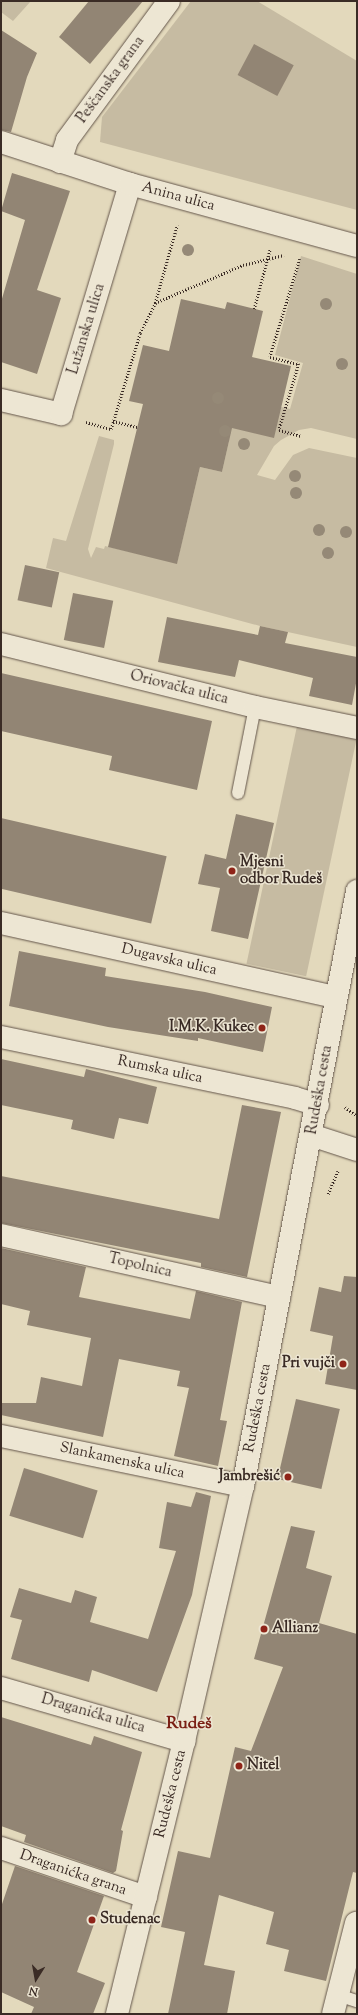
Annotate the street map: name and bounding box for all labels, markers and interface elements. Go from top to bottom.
street label: Peščanska grana [73,33,149,127]
street label: Anina ulica [139,179,217,215]
street label: Lužanska ulica [65,281,109,377]
street label: Oriovačka ulica [128,667,230,709]
place label: Mjesni odbor Rudeš [240,853,322,888]
marker: Mjesni odbor Rudeš [227,866,237,876]
street label: Dugavska ulica [120,940,218,980]
place label: I.M.K. Kukec [169,1019,254,1037]
marker: I.M.K. Kukec [257,1023,267,1033]
street label: Rudeška cesta [303,1044,337,1136]
street label: Rumska ulica [116,1052,204,1088]
street label: Topolnica [106,1250,174,1282]
place label: Pri vujči [282,1355,335,1373]
marker: Pri vujči [338,1359,348,1369]
street label: Rudeška cesta [241,1362,275,1454]
street label: Slankamenska ulica [58,1439,186,1483]
place label: Jambrešić [219,1468,280,1486]
marker: Jambrešić [283,1472,293,1482]
place label: Allianz [272,1620,318,1638]
marker: Allianz [259,1624,269,1634]
street label: Draganićka ulica [39,1691,147,1737]
district label: Rudeš [166,1715,212,1735]
street label: Rudeška cesta [151,1748,191,1840]
place label: Nitel [247,1757,279,1775]
marker: Nitel [234,1761,244,1771]
street label: Draganićka grana [17,1846,129,1900]
place label: Studenac [100,1911,160,1929]
marker: Studenac [87,1915,97,1925]
north arrow [16,1959,56,1999]
text: N [28,1982,40,1999]

